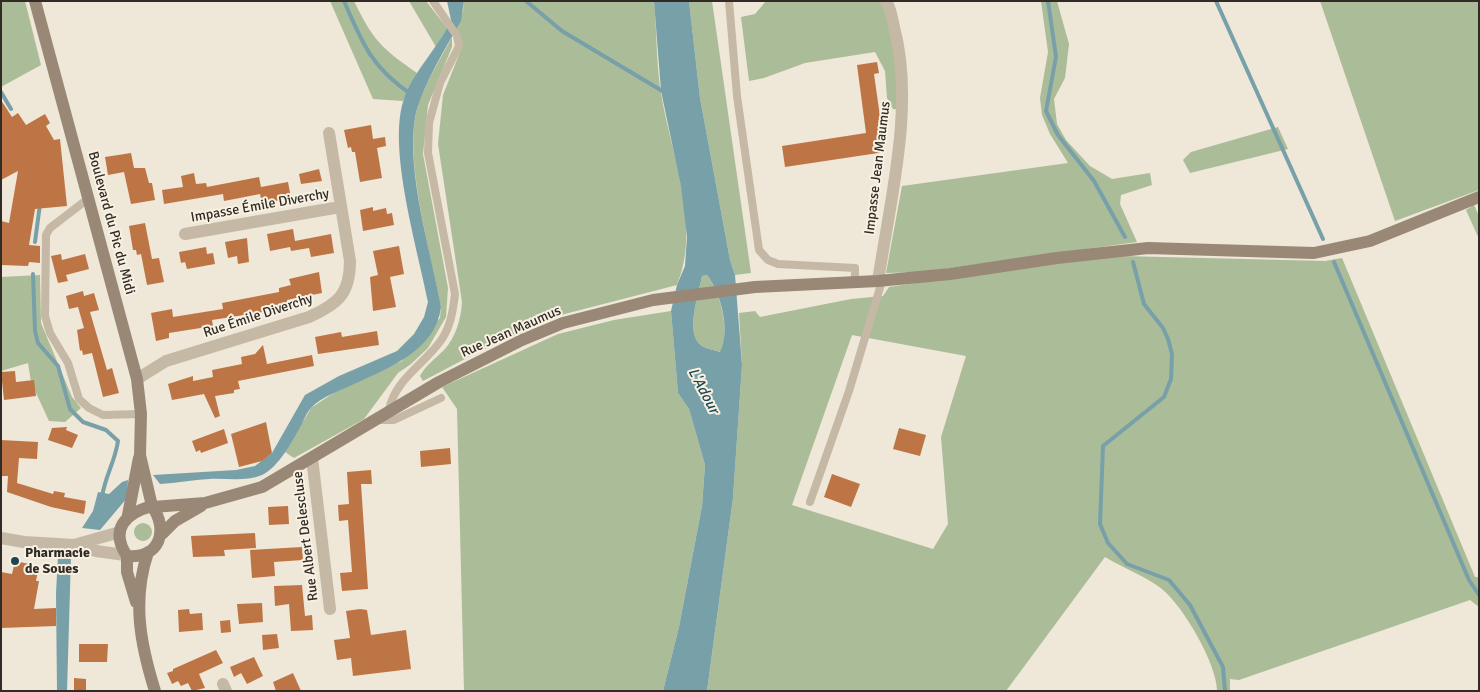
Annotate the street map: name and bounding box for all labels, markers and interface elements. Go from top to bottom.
street label: Impasse Jean Maumus [861,100,895,236]
street label: Boulevard du Pic du Midi [84,150,138,296]
street label: Impasse Émile Diverchy [189,186,331,226]
street label: Rue Émile Diverchy [201,290,315,342]
street label: Rue Jean Maumus [458,302,564,362]
water label: L'Adour [683,365,723,417]
street label: Rue Albert Delescluse [290,470,322,602]
place label: Pharmacie de Soues [25,545,90,578]
marker: Pharmacie de Soues [9,555,21,567]

